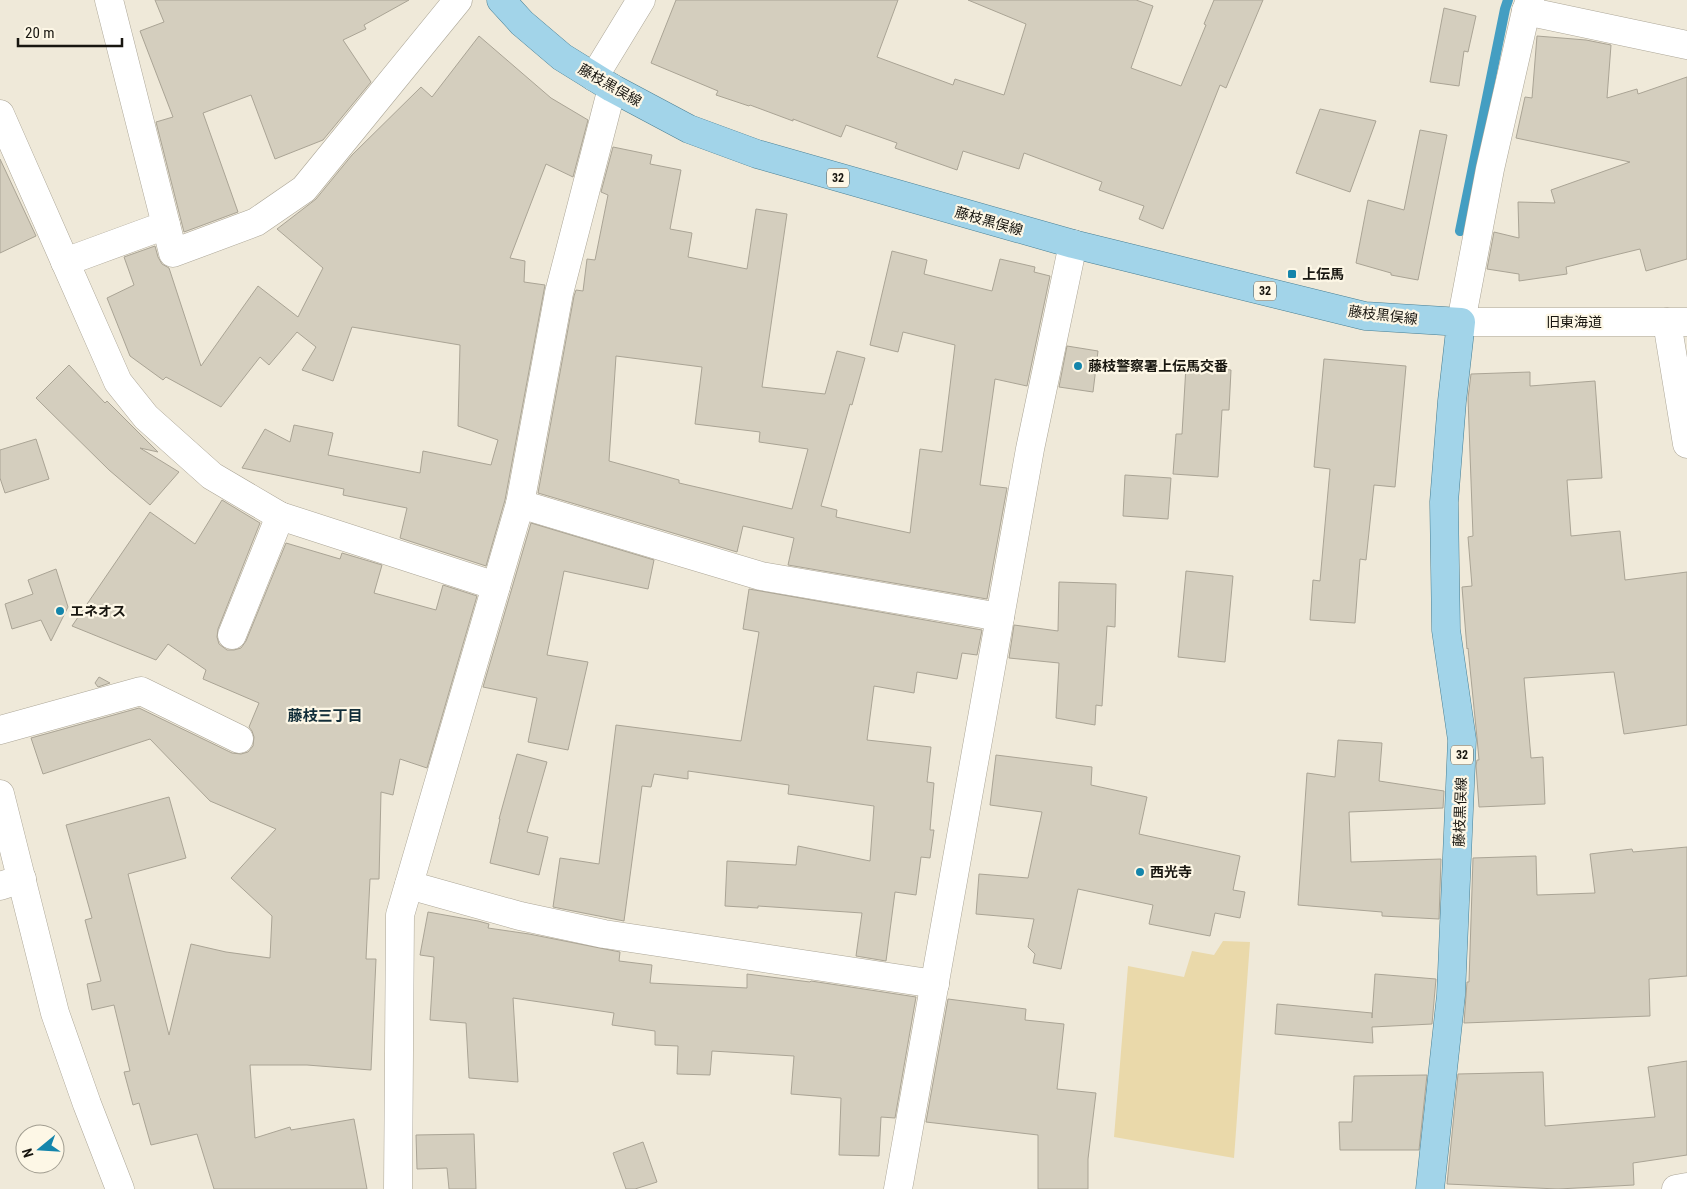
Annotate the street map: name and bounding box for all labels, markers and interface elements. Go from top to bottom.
scale bar [18,15,121,47]
text: 20 m [25,24,55,42]
street label: 藤枝黒俣線 [576,61,644,109]
road number: 32 [827,168,849,188]
street label: 藤枝黒俣線 [953,204,1025,238]
place label: 上伝馬 [1302,266,1344,282]
marker: 上伝馬 [1286,268,1298,280]
road number: 32 [1254,282,1276,300]
street label: 藤枝黒俣線 [1347,303,1419,327]
street label: 旧東海道 [1546,314,1602,330]
place label: 藤枝警察署上伝馬交番 [1088,358,1228,374]
marker: 藤枝警察署上伝馬交番 [1072,360,1084,372]
place label: エネオス [70,603,126,619]
marker: エネオス [54,605,66,617]
district label: 藤枝三丁目 [287,707,363,725]
road number: 32 [1451,746,1473,764]
street label: 藤枝黒俣線 [1451,777,1469,847]
place label: 西光寺 [1150,864,1192,880]
marker: 西光寺 [1134,866,1146,878]
north arrow [15,1124,65,1174]
text: N [19,1146,37,1160]

